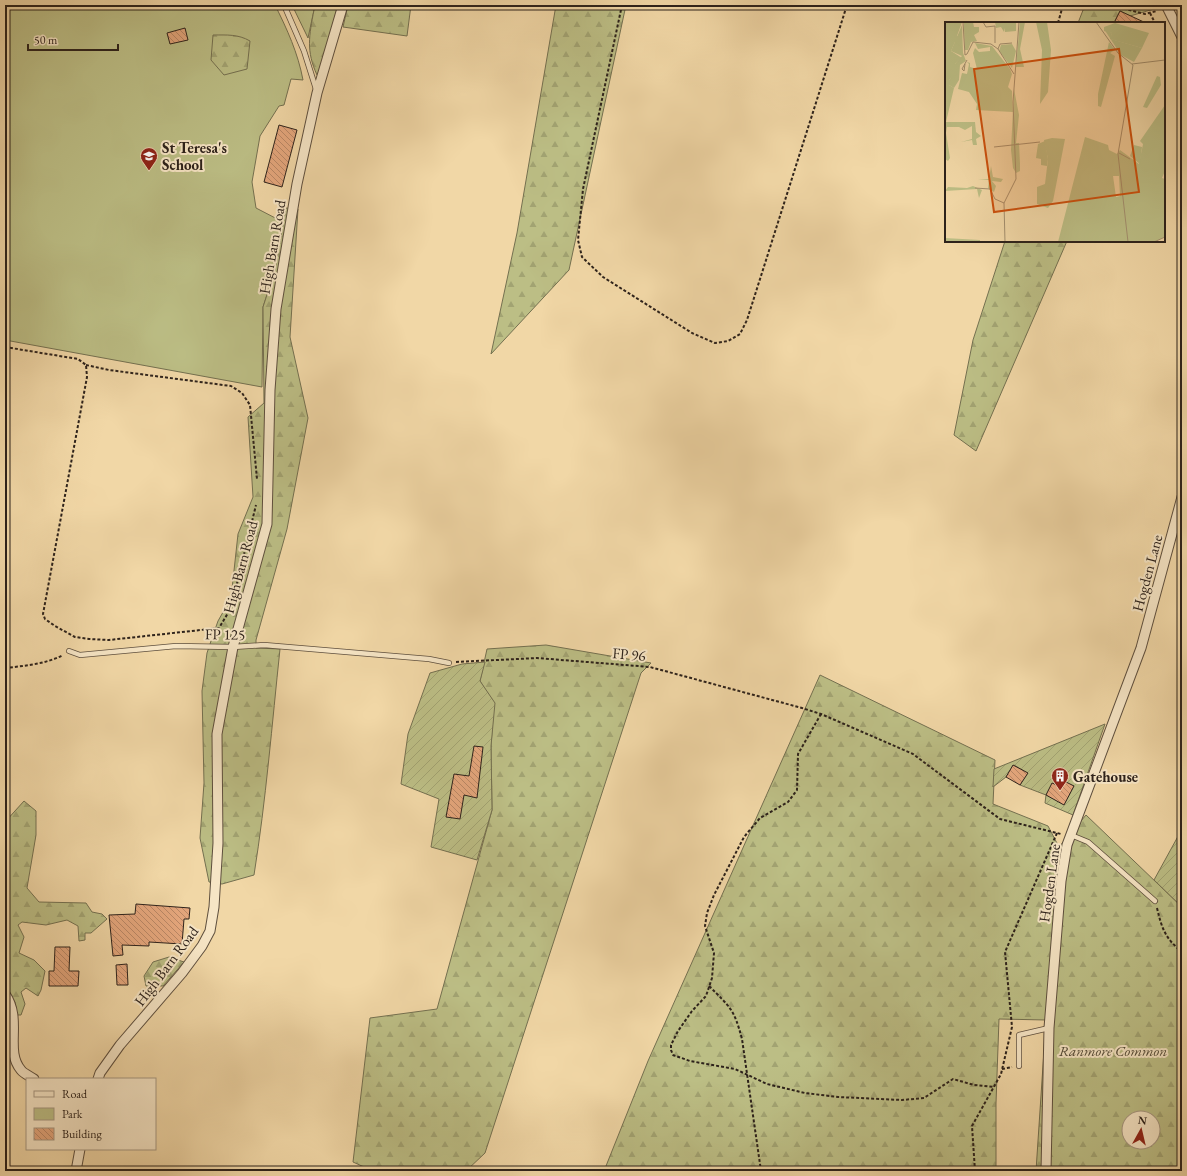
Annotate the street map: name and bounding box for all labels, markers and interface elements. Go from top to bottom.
inset map [945,22,1165,242]
scale bar [28,26,118,52]
text: 50 m [34,32,58,48]
place label: St Teresa's School [162,138,227,174]
school or university icon: St Teresa's School [139,146,159,171]
street label: High Barn Road [254,198,290,296]
street label: High Barn Road [219,518,262,615]
street label: Hogden Lane [1128,532,1166,614]
street label: FP 125 [205,624,245,644]
street label: FP 96 [612,643,646,665]
building icon: Gatehouse [1050,766,1070,791]
place label: Gatehouse [1073,767,1138,786]
street label: Hogden Lane [1034,842,1064,923]
street label: High Barn Road [130,922,202,1010]
park label: Ranmore Common [1059,1041,1167,1060]
legend [26,1078,156,1150]
text: Road [62,1086,88,1102]
text: Park [62,1106,83,1122]
north arrow [1121,1110,1161,1150]
text: N [1137,1113,1148,1128]
text: Building [62,1126,103,1142]

